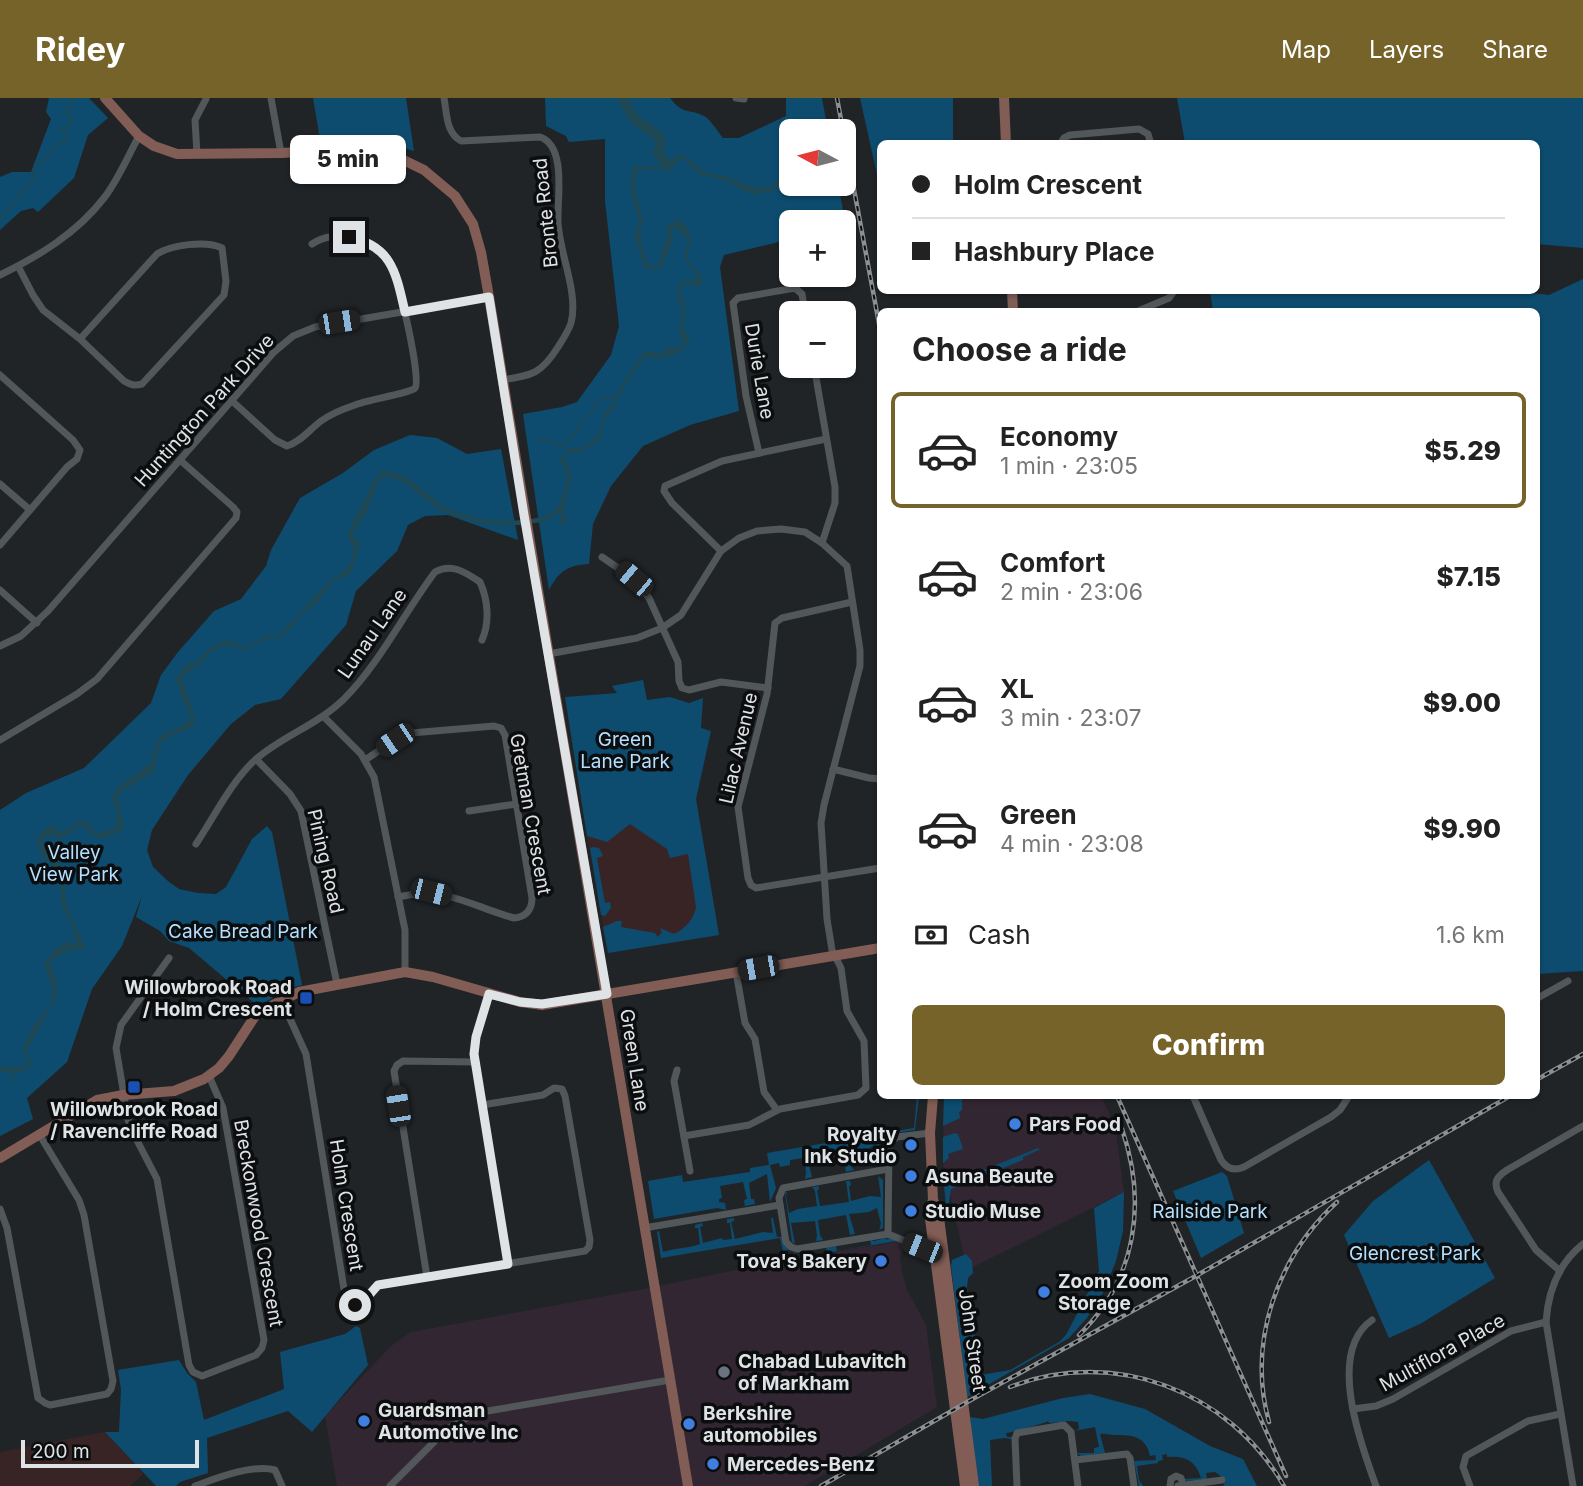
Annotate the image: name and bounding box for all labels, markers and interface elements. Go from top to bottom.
text: Ridey [35,29,125,69]
text: Map [1281,35,1331,64]
text: Layers [1369,35,1444,64]
text: Share [1482,35,1548,64]
north arrow [779,119,856,196]
map controls [779,119,856,378]
callout: 5 min [291,136,407,184]
text: 5 min [317,145,379,173]
street label: Bronte Road [528,157,563,269]
text: Holm Crescent [954,169,1142,200]
button: + [779,210,856,287]
route end [333,221,365,253]
text: Hashbury Place [954,236,1154,267]
button: − [779,301,856,378]
car [317,308,362,336]
street label: Durie Lane [740,321,779,421]
street label: Huntington Park Drive [130,329,279,491]
text: Choose a ride [912,330,1127,369]
icon: car [916,419,979,482]
text: Economy [1000,421,1118,452]
text: $5.29 [1424,435,1501,466]
text: 1 min · 23:05 [1000,452,1138,480]
icon: car [916,545,979,608]
text: Comfort [1000,547,1105,578]
car [612,557,657,601]
text: $7.15 [1437,561,1501,592]
text: 2 min · 23:06 [1000,578,1143,606]
street label: Lunau Lane [333,584,412,683]
icon: car [916,671,979,734]
text: XL [1000,673,1034,704]
text: $9.00 [1423,687,1501,718]
street label: Lilac Avenue [715,690,762,806]
text: 3 min · 23:07 [1000,704,1141,732]
car [372,720,419,760]
park label: Green Lane Park [580,728,670,773]
street label: Gretman Crescent [505,732,556,897]
icon: car [916,797,979,860]
text: Green [1000,799,1077,830]
street label: Pining Road [302,807,349,916]
text: $9.90 [1423,813,1501,844]
text: 4 min · 23:08 [1000,830,1144,858]
park label: Valley View Park [29,841,120,886]
car [409,877,454,907]
icon: cash [912,916,950,954]
text: Cash [968,919,1031,950]
park label: Cake Bread Park [168,920,318,943]
text: 1.6 km [1436,921,1505,949]
car [736,954,781,982]
place label: Willowbrook Road / Holm Crescent [124,976,292,1021]
marker: Willowbrook Road / Holm Crescent [298,990,314,1006]
button: Confirm [912,1005,1505,1085]
street label: Green Lane [615,1007,654,1113]
marker: Willowbrook Road / Ravencliffe Road [126,1079,142,1095]
car [385,1084,412,1128]
place label: Willowbrook Road / Ravencliffe Road [50,1098,218,1143]
place label: Pars Food [1029,1113,1121,1136]
marker: Pars Food [1007,1116,1023,1132]
street label: Breckonwood Crescent [229,1118,288,1328]
place label: Royalty Ink Studio [804,1123,898,1168]
street label: Holm Crescent [325,1137,368,1273]
marker: Royalty Ink Studio [903,1137,919,1153]
place label: Asuna Beaute [925,1165,1054,1188]
marker: Asuna Beaute [903,1168,919,1184]
place label: Studio Muse [925,1200,1041,1223]
park label: Railside Park [1152,1200,1268,1223]
marker: Studio Muse [903,1203,919,1219]
car [899,1230,946,1266]
park label: Glencrest Park [1349,1242,1482,1265]
place label: Tova's Bakery [736,1250,868,1273]
marker: Tova's Bakery [873,1253,889,1269]
place label: Zoom Zoom Storage [1058,1270,1169,1315]
marker: Zoom Zoom Storage [1036,1284,1052,1300]
street label: John Street [954,1287,991,1393]
route start [339,1289,371,1321]
street label: Multiflora Place [1376,1309,1509,1396]
place label: Chabad Lubavitch of Markham [738,1350,906,1395]
marker: Chabad Lubavitch of Markham [716,1364,732,1380]
place label: Guardsman Automotive Inc [378,1399,519,1444]
place label: Berkshire automobiles [703,1402,818,1447]
marker: Guardsman Automotive Inc [356,1413,372,1429]
marker: Berkshire automobiles [681,1416,697,1432]
scale bar [21,1437,200,1469]
text: 200 m [32,1440,90,1463]
place label: Mercedes-Benz [727,1453,875,1476]
marker: Mercedes-Benz [705,1456,721,1472]

